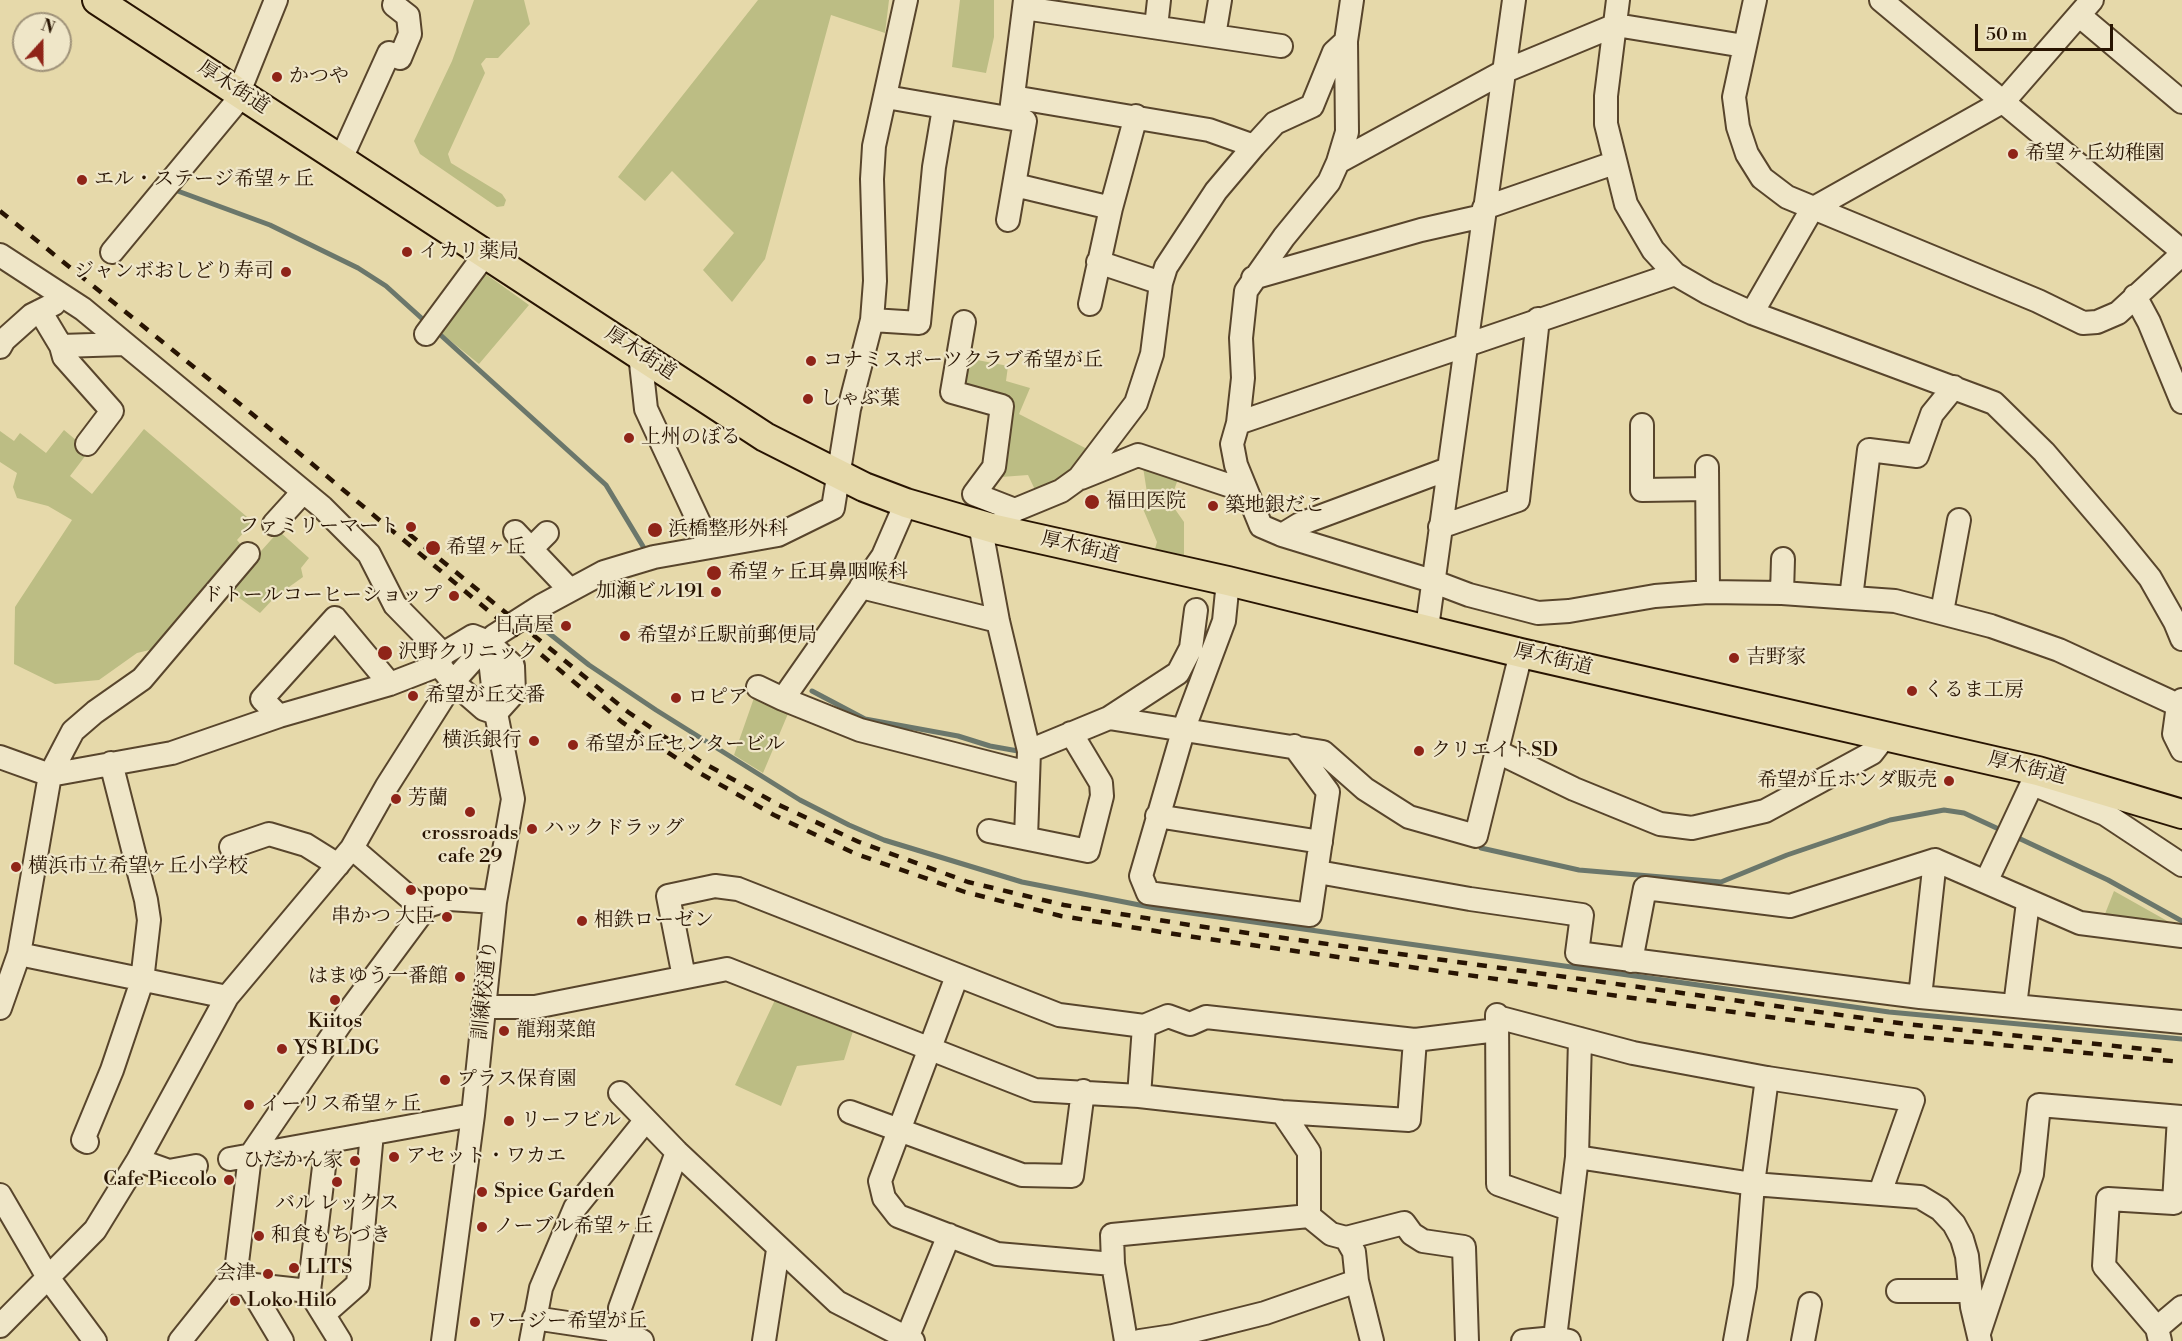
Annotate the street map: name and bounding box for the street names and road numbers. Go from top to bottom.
street label: 厚木街道 [193,56,273,120]
street label: 厚木街道 [600,322,680,386]
street label: 厚木街道 [1038,527,1122,569]
street label: 厚木街道 [1511,639,1595,681]
street label: 厚木街道 [1985,748,2069,790]
street label: 訓練校通り [469,939,503,1041]

